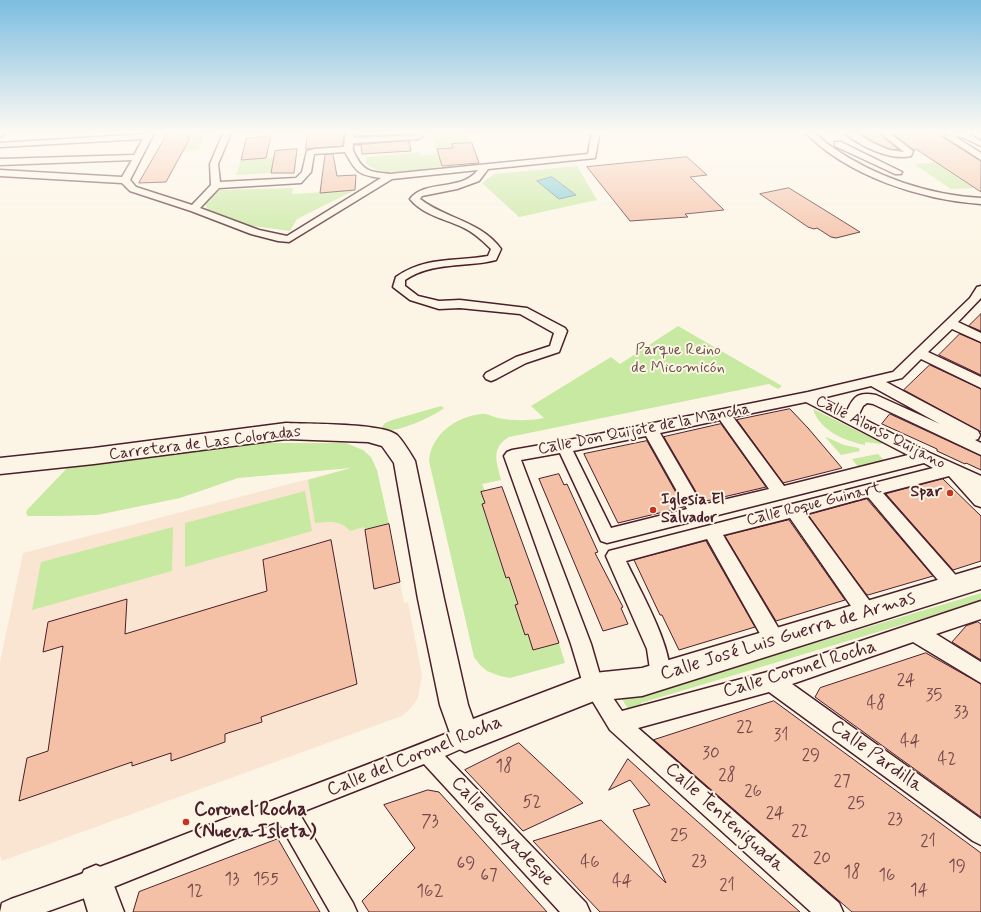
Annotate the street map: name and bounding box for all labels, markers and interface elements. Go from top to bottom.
park label: Parque Reino de Micomicón [631,341,725,379]
street label: Calle Alonso Quijano [812,392,948,474]
street label: Calle Don Quijote de la Mancha [536,400,752,460]
street label: Carretera de Las Coloradas [108,423,302,465]
street label: Calle Roque Guinart [745,479,883,531]
place label: Spar [910,483,942,503]
marker: Spar [945,488,955,498]
place label: Iglesia El Salvador [661,491,724,529]
marker: Iglesia El Salvador [648,505,658,515]
street label: Calle José Luis Guerra de Armas [658,587,918,687]
street label: Calle Coronel Rocha [721,636,879,704]
house number: 24 [897,671,915,691]
house number: 35 [926,686,942,706]
house number: 48 [866,694,886,714]
house number: 33 [954,703,968,723]
street label: Calle del Coronel Rocha [324,711,506,803]
street label: Calle Pardilla [825,716,927,798]
house number: 22 [736,718,754,738]
house number: 31 [774,726,788,746]
house number: 44 [900,732,920,752]
house number: 30 [702,744,720,764]
house number: 29 [802,746,820,766]
house number: 42 [938,750,956,770]
house number: 18 [496,757,512,777]
street label: Calle Tenteniguada [660,758,788,878]
house number: 28 [718,766,736,786]
street label: Calle Guayadeque [445,772,559,892]
house number: 27 [834,772,850,792]
house number: 26 [744,782,762,802]
house number: 52 [522,793,542,813]
house number: 25 [847,794,865,814]
place label: Coronel Rocha (Nueva Isleta) [194,800,316,844]
house number: 24 [766,804,784,824]
house number: 23 [887,810,903,830]
house number: 73 [421,812,439,832]
marker: Coronel Rocha (Nueva Isleta) [181,817,191,827]
house number: 22 [791,822,809,842]
house number: 25 [670,826,688,846]
house number: 21 [920,832,936,852]
house number: 20 [813,849,831,869]
house number: 23 [691,852,707,872]
house number: 46 [580,853,600,873]
house number: 69 [457,854,475,874]
house number: 19 [948,857,966,877]
house number: 18 [844,863,860,883]
house number: 67 [480,866,498,886]
house number: 16 [879,866,895,886]
house number: 13 [225,870,239,890]
house number: 155 [253,870,279,890]
house number: 44 [612,872,632,892]
house number: 21 [719,876,735,896]
house number: 14 [910,881,928,901]
house number: 12 [187,882,203,902]
house number: 162 [416,882,444,902]

